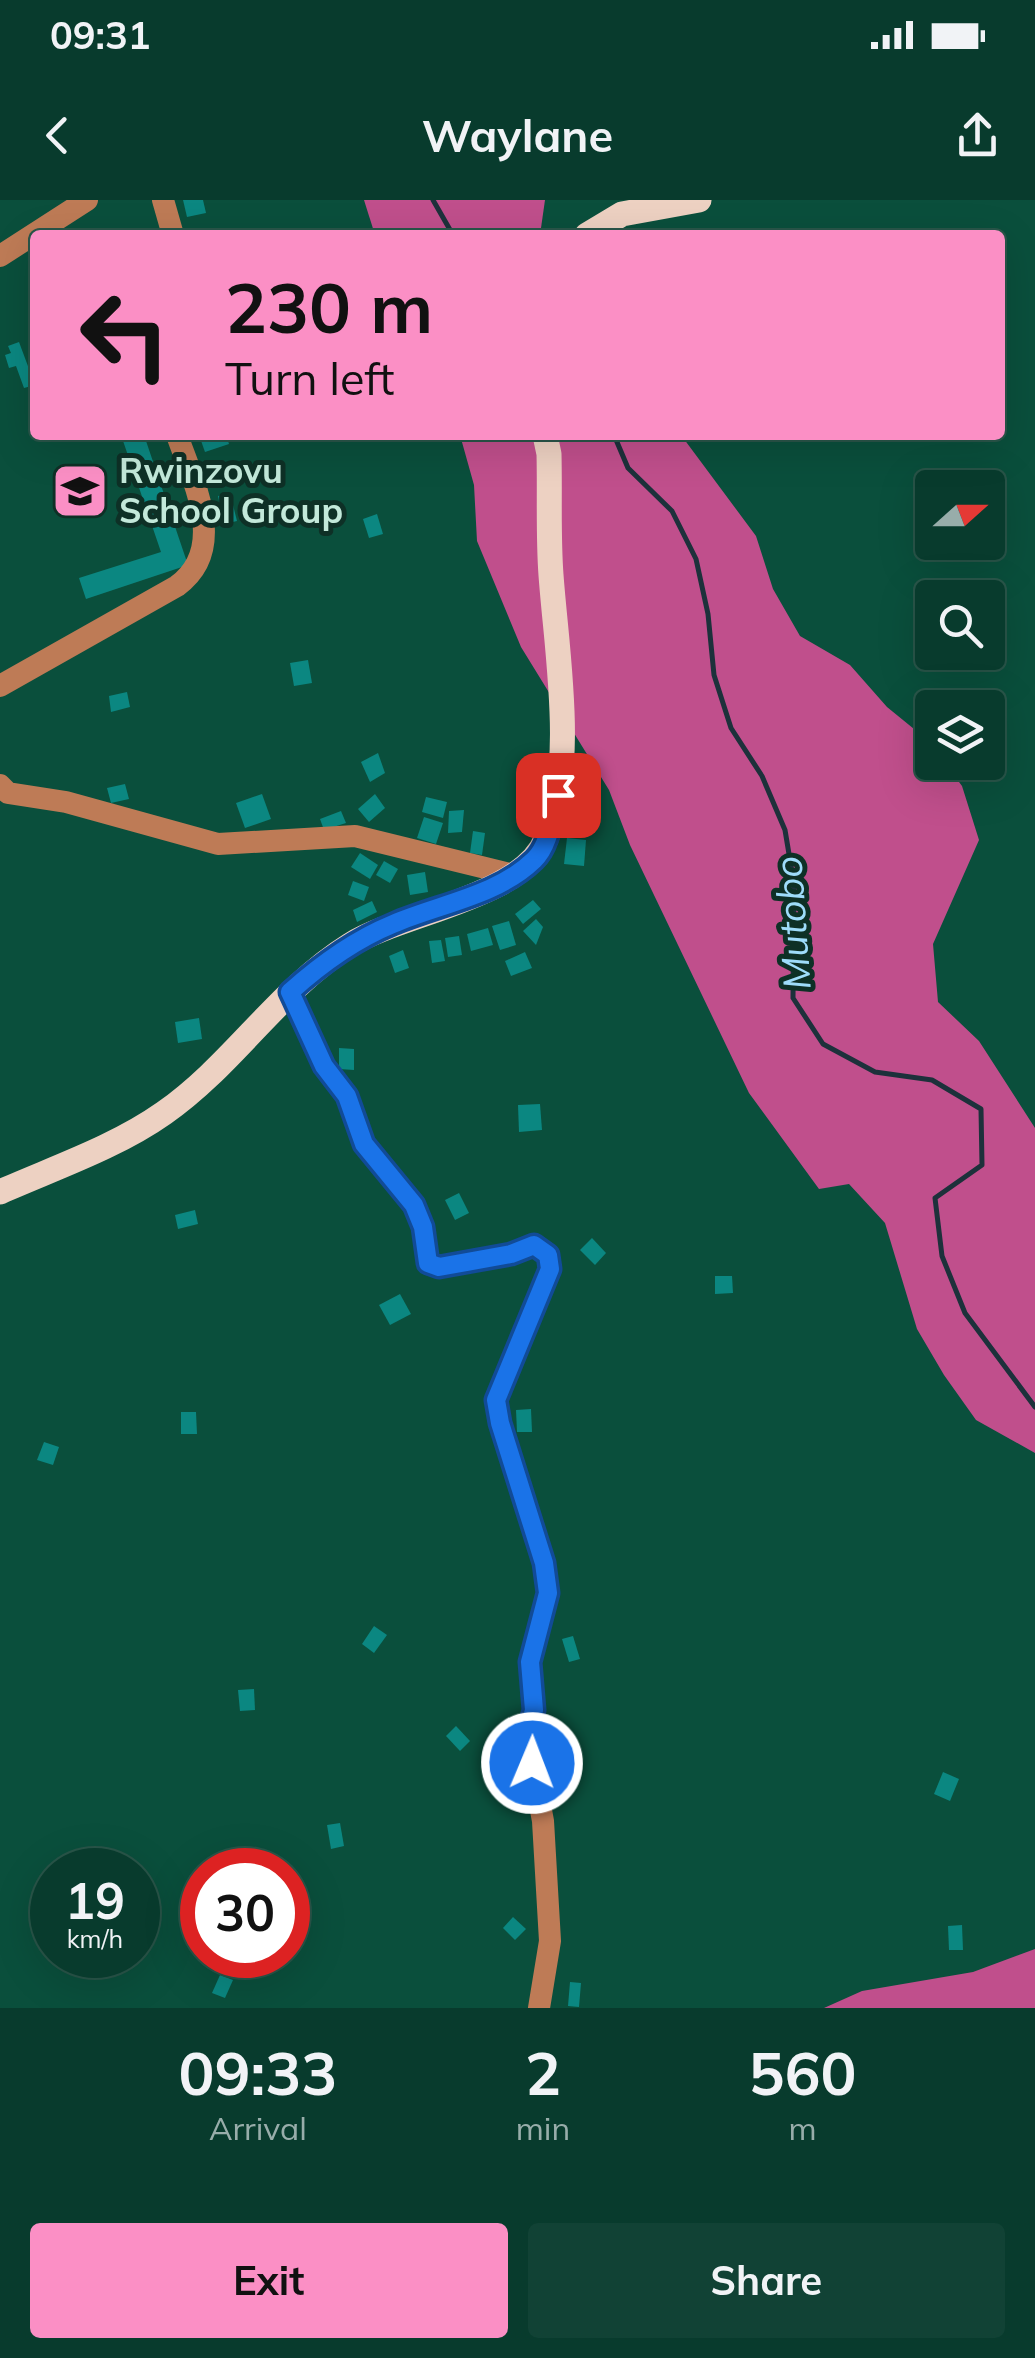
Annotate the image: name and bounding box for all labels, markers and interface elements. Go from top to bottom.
text: 09:31 [50,11,151,59]
text: Waylane [422,107,613,163]
icon: back [30,108,85,163]
icon: share [950,108,1005,163]
text: 230 m [225,263,433,351]
icon: left [60,270,190,400]
text: Turn left [225,350,394,406]
place label: Rwinzovu School Group [119,448,343,532]
school or university icon: Rwinzovu School Group [50,461,110,521]
north arrow [915,470,1005,560]
map controls [915,470,1005,780]
button: search [915,580,1005,670]
button: layers [915,690,1005,780]
pin [516,753,601,838]
icon: arrive [531,768,586,823]
water label: Mutobo [763,855,821,992]
position arrow [480,1711,584,1815]
speed limit sign: 30 [180,1848,310,1978]
text: 19 [65,1869,125,1932]
text: km/h [67,1923,123,1954]
text: 09:33 [178,2035,337,2110]
text: 2 [525,2035,561,2110]
text: 560 [749,2035,857,2110]
text: Arrival [209,2108,307,2148]
text: min [516,2108,570,2148]
text: m [789,2108,817,2148]
button: Exit [30,2223,508,2338]
button: Share [528,2223,1005,2338]

